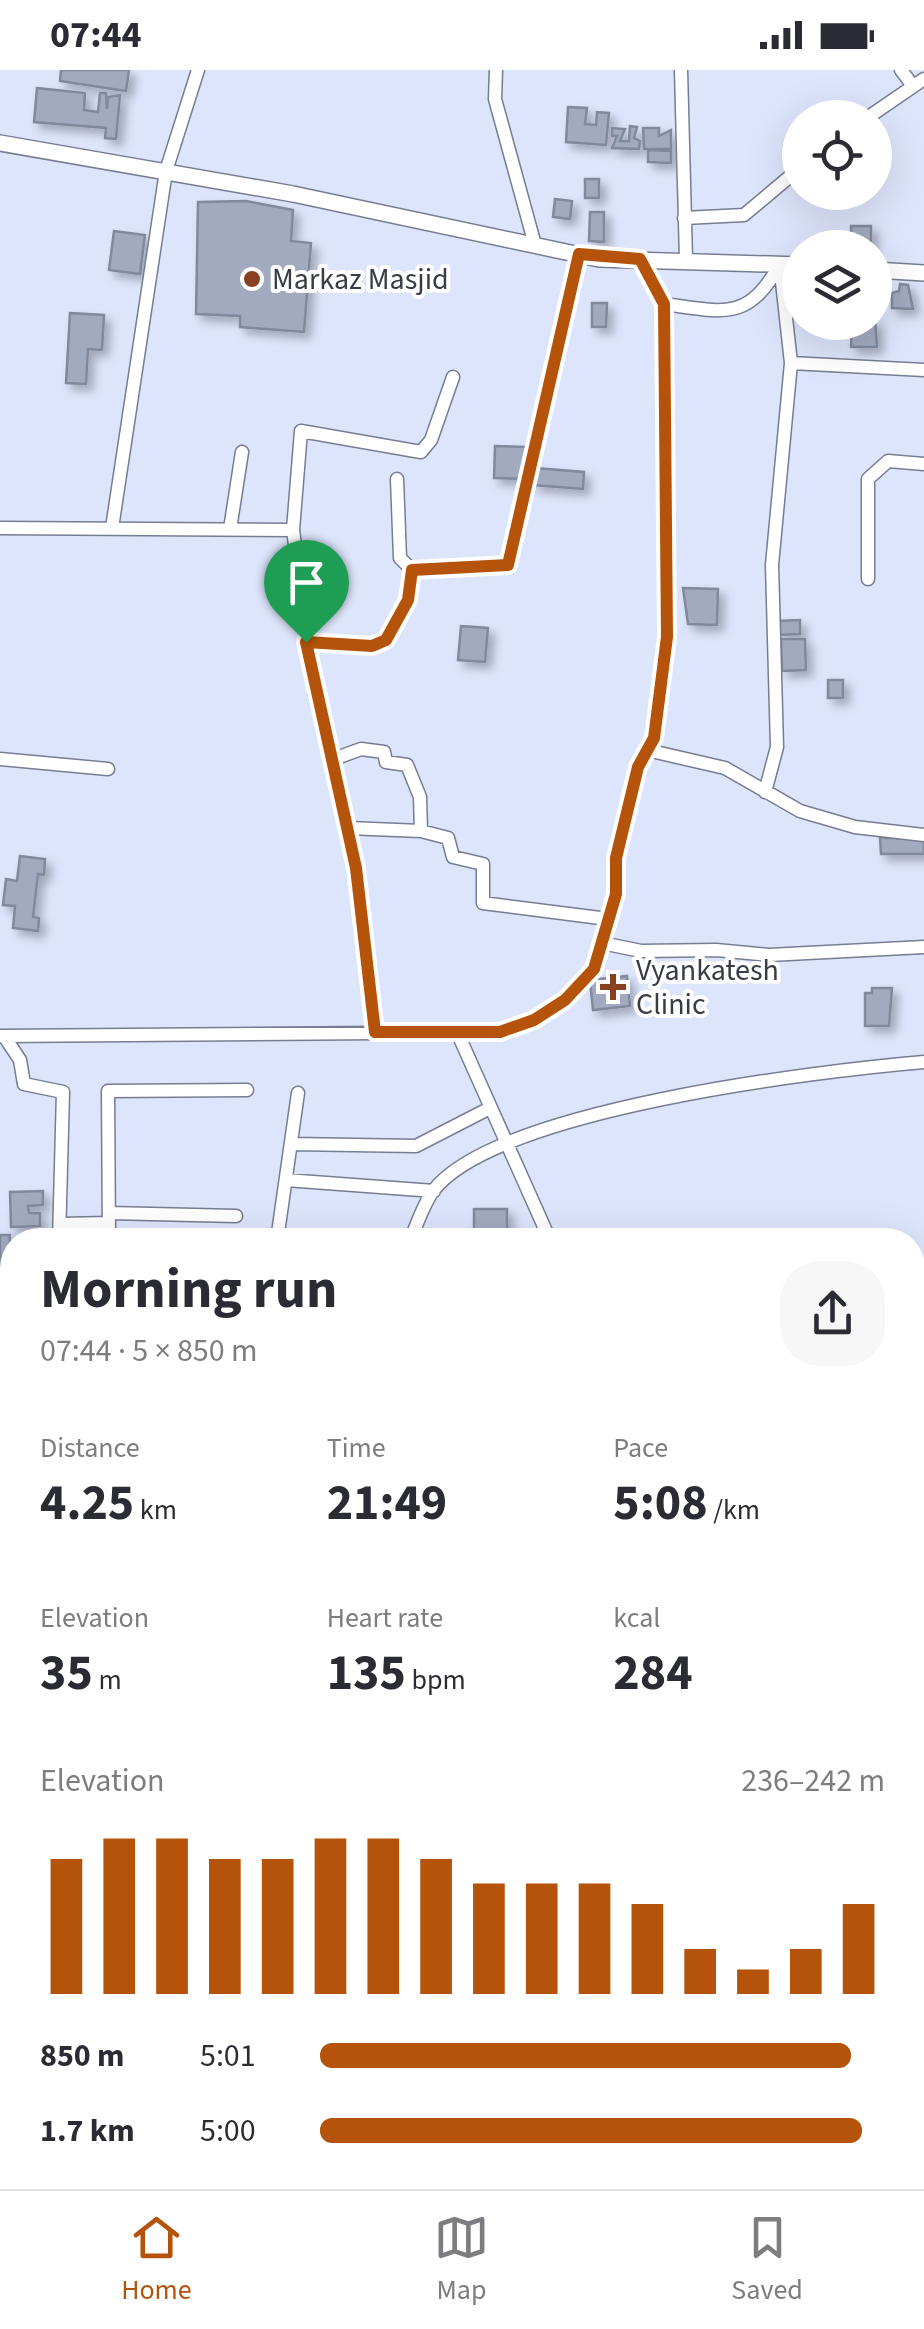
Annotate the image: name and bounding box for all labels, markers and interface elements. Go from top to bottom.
text: 07:44 [50,8,142,62]
map controls [782,100,892,340]
button: locate [782,100,892,210]
button: layers [782,230,892,340]
place label: Markaz Masjid [272,258,449,301]
marker: Markaz Masjid [241,268,263,290]
pin [264,540,349,643]
icon: arrive [279,555,334,610]
place label: Vyankatesh Clinic [636,949,779,1026]
marker: Vyankatesh Clinic [600,974,626,1000]
text: Morning run [40,1251,337,1329]
button: share [780,1261,885,1366]
text: 07:44 · 5 × 850 m [40,1328,258,1374]
text: Distance [40,1428,140,1468]
text: Time [327,1428,386,1468]
text: Pace [613,1428,668,1468]
text: 4.25 [40,1468,134,1539]
text: 21:49 [327,1468,447,1539]
text: 5:08 [613,1468,708,1539]
text: km [134,1490,177,1530]
text: /km [708,1490,760,1530]
text: Elevation [40,1598,149,1638]
text: Heart rate [327,1598,443,1638]
text: kcal [613,1598,660,1638]
text: 35 [40,1638,93,1709]
text: 135 [327,1638,406,1709]
text: 284 [613,1638,693,1709]
text: m [93,1660,122,1700]
text: bpm [406,1660,466,1700]
text: Elevation [40,1758,165,1804]
text: 236–242 m [741,1758,885,1804]
text: 850 m [40,2033,125,2079]
text: 5:01 [200,2033,256,2079]
text: 1.7 km [40,2108,135,2154]
text: 5:00 [200,2108,256,2154]
tab: Home [121,2210,192,2310]
tab: Map [434,2210,489,2310]
tab: Saved [731,2210,803,2310]

